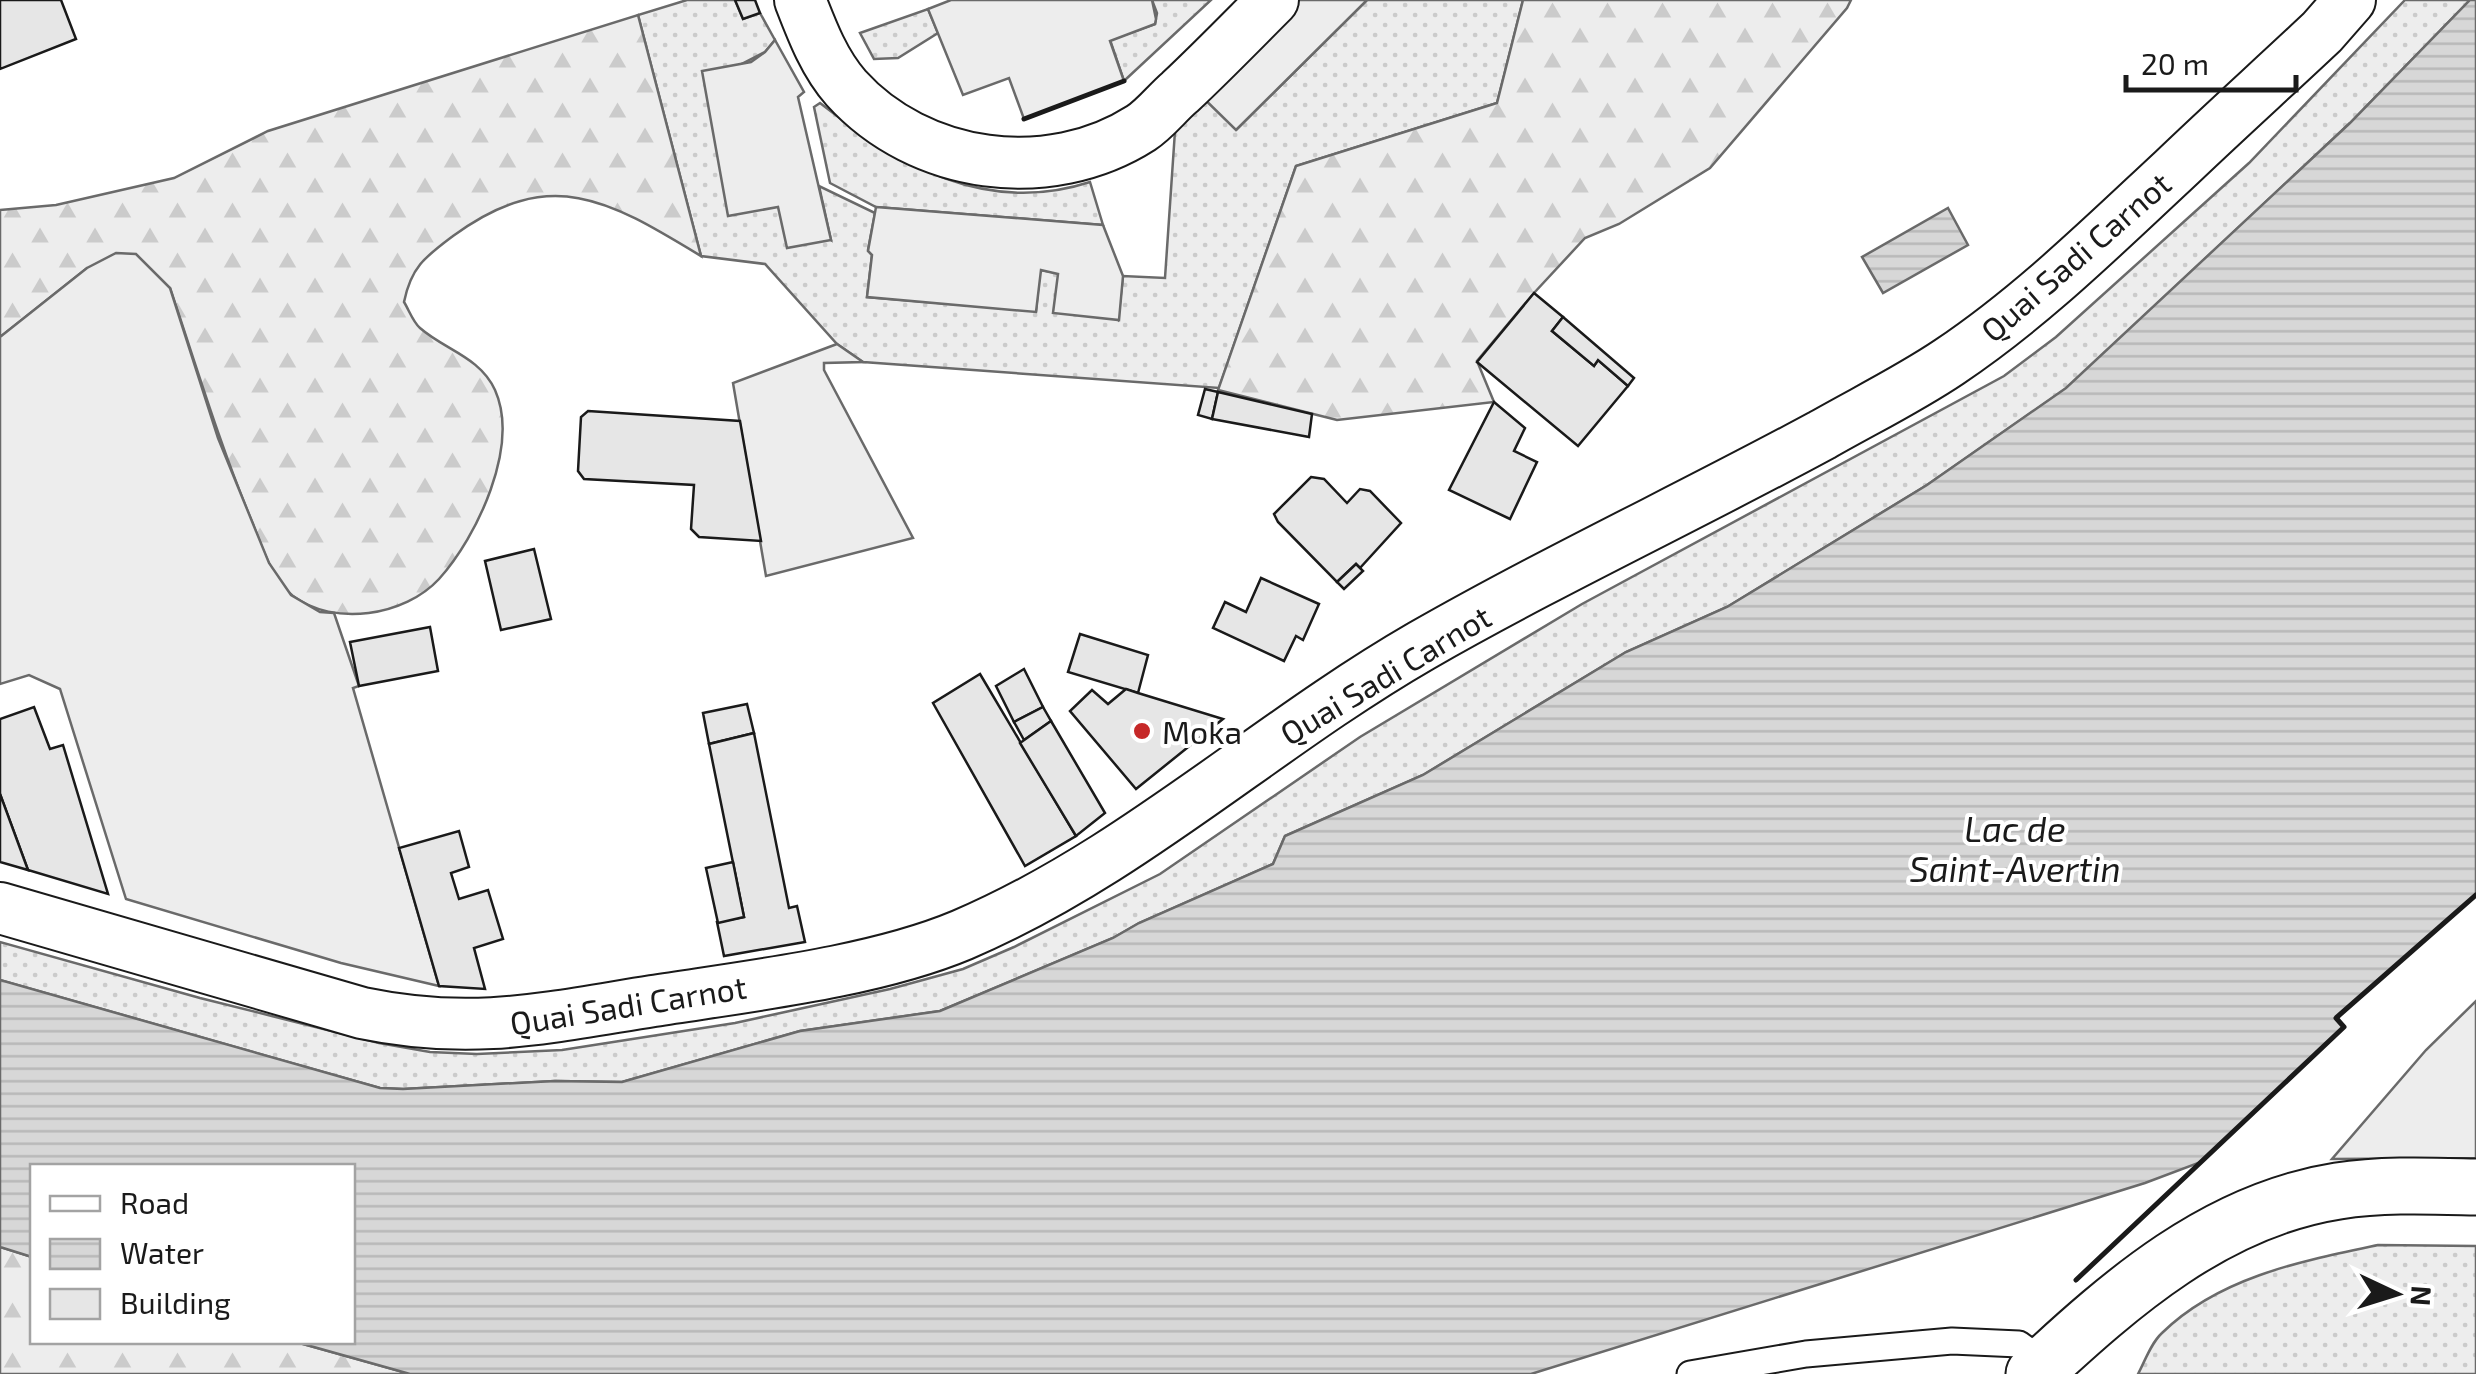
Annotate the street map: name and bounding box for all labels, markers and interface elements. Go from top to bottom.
scale bar [2126,30,2296,92]
text: 20 m [2141,45,2209,81]
street label: Quai Sadi Carnot [1972,163,2178,349]
street label: Quai Sadi Carnot [1273,596,1498,753]
place label: Moka [1162,712,1242,750]
marker: Moka [1131,720,1153,742]
water label: Lac de Saint-Avertin [1909,807,2121,889]
street label: Quai Sadi Carnot [507,967,749,1042]
legend [30,1164,355,1344]
text: Road [120,1184,189,1220]
text: Water [120,1234,204,1270]
north arrow [2346,1244,2446,1344]
text: Building [120,1284,231,1320]
text: N [2404,1285,2440,1307]

